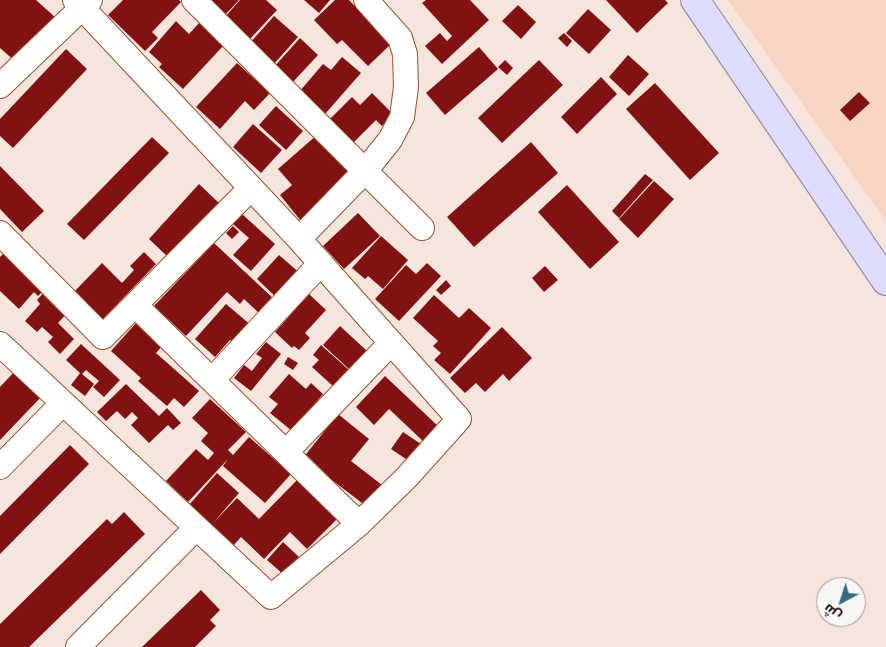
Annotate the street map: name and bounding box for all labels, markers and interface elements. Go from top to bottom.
north arrow [816,577,866,627]
text: ش [819,601,844,625]

